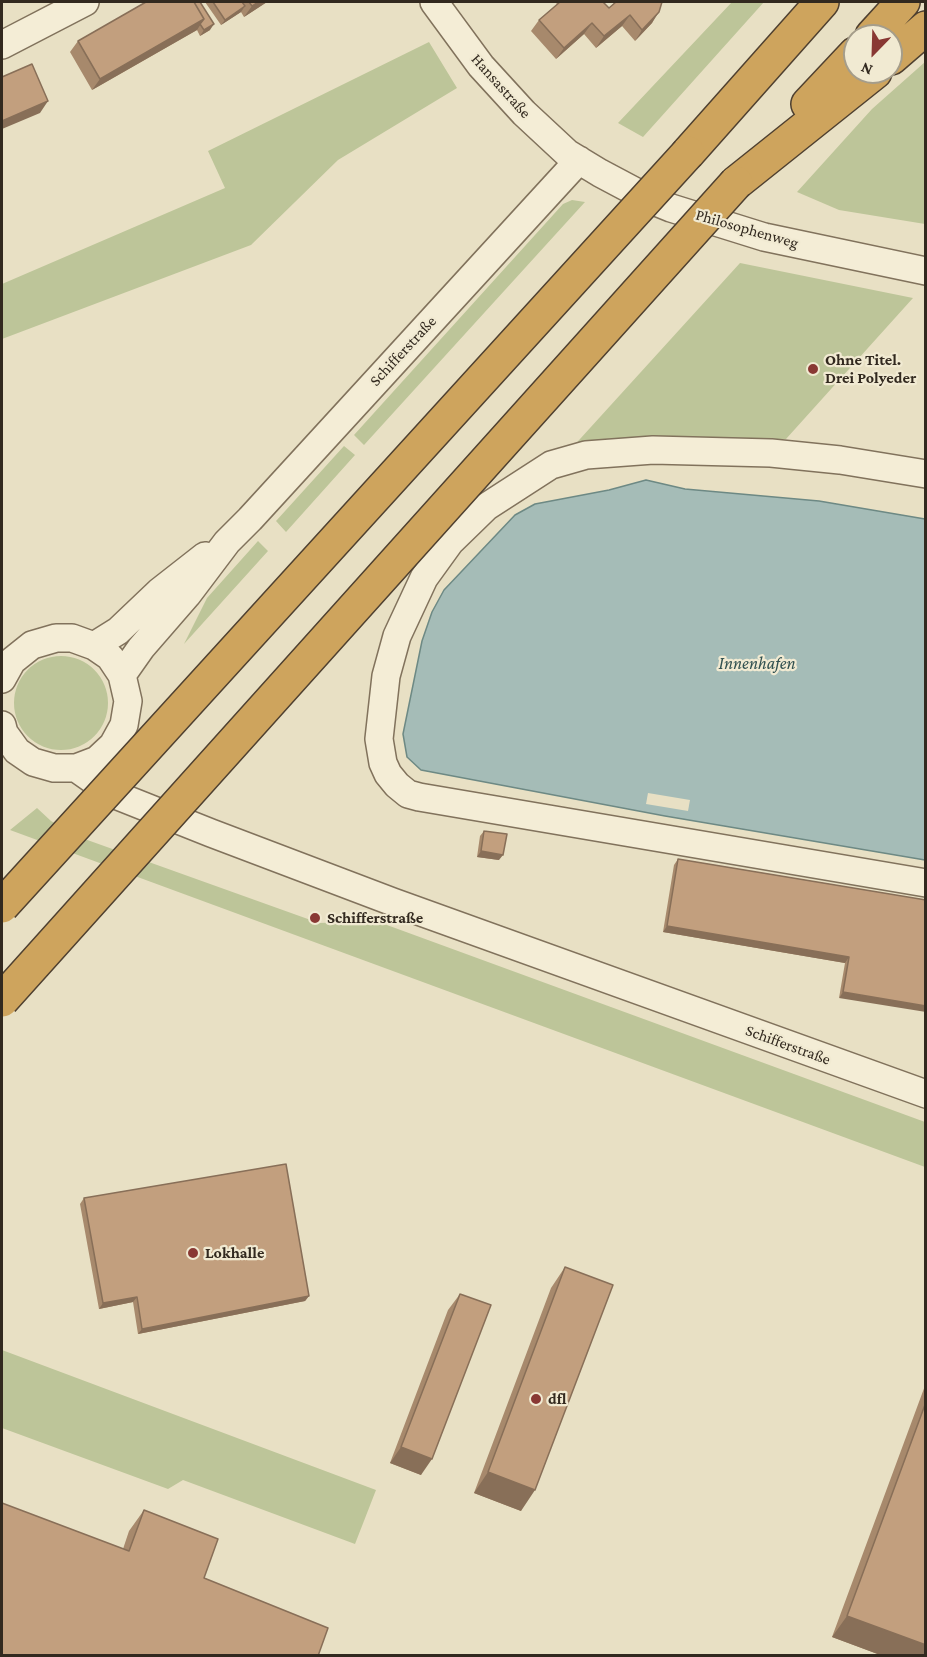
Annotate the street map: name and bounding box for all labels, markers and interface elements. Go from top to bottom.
north arrow [843,24,903,84]
street label: Hansastraße [467,50,535,122]
text: N [858,59,875,79]
street label: Philosophenweg [693,205,801,253]
street label: Schifferstraße [366,312,440,390]
place label: Ohne Titel. Drei Polyeder [825,350,916,388]
marker: Ohne Titel. Drei Polyeder [806,362,820,376]
water label: Innenhafen [718,652,796,674]
place label: Schifferstraße [327,908,423,928]
marker: Schifferstraße [308,911,322,925]
street label: Schifferstraße [743,1021,833,1069]
place label: Lokhalle [205,1243,264,1263]
marker: Lokhalle [186,1246,200,1260]
place label: dfl [548,1389,566,1409]
marker: dfl [529,1392,543,1406]

